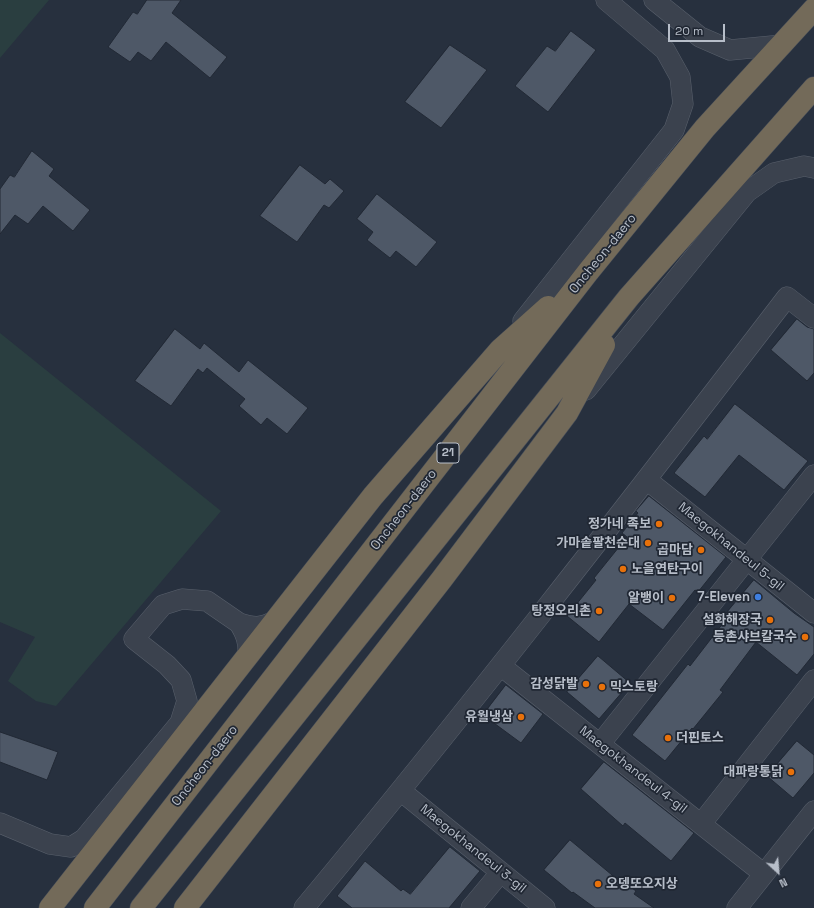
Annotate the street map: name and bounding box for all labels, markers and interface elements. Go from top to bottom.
scale bar [670,16,727,42]
text: 20 m [675,23,703,39]
street label: Oncheon-daero [566,211,640,297]
road number: 21 [437,443,459,463]
street label: Oncheon-daero [368,467,440,553]
street label: Maegokhandeul 5-gil [675,499,787,595]
place label: 정가네 족보 [588,516,651,532]
marker: 정가네 족보 [654,519,664,529]
place label: 가마솥팔천순대 [556,535,640,551]
marker: 가마솥팔천순대 [643,538,653,548]
place label: 곱마담 [657,542,693,558]
marker: 곱마담 [696,545,706,555]
place label: 노을연탄구이 [631,561,703,577]
marker: 노을연탄구이 [618,564,628,574]
place label: 7-Eleven [697,589,750,605]
place label: 알뱅이 [628,590,664,606]
marker: 7-Eleven [753,592,763,602]
marker: 알뱅이 [667,593,677,603]
place label: 탕정오리촌 [531,603,591,619]
marker: 탕정오리촌 [594,606,604,616]
place label: 설화해장국 [702,612,762,628]
marker: 설화해장국 [765,615,775,625]
place label: 등촌샤브칼국수 [713,629,797,645]
marker: 등촌샤브칼국수 [800,632,810,642]
place label: 감성닭발 [530,676,578,692]
marker: 감성닭발 [581,679,591,689]
place label: 믹스토랑 [610,679,658,695]
marker: 믹스토랑 [597,682,607,692]
place label: 유월냉삼 [465,709,513,725]
marker: 유월냉삼 [516,712,526,722]
street label: Oncheon-daero [169,723,241,809]
street label: Maegokhandeul 4-gil [576,723,690,817]
place label: 더핀토스 [676,730,724,746]
marker: 더핀토스 [663,733,673,743]
place label: 대파랑통닭 [723,764,783,780]
marker: 대파랑통닭 [786,767,796,777]
street label: Maegokhandeul 3-gil [417,801,529,897]
north arrow [758,852,798,892]
text: N [777,875,790,891]
place label: 오뎅또오지상 [606,876,678,892]
marker: 오뎅또오지상 [593,879,603,889]

